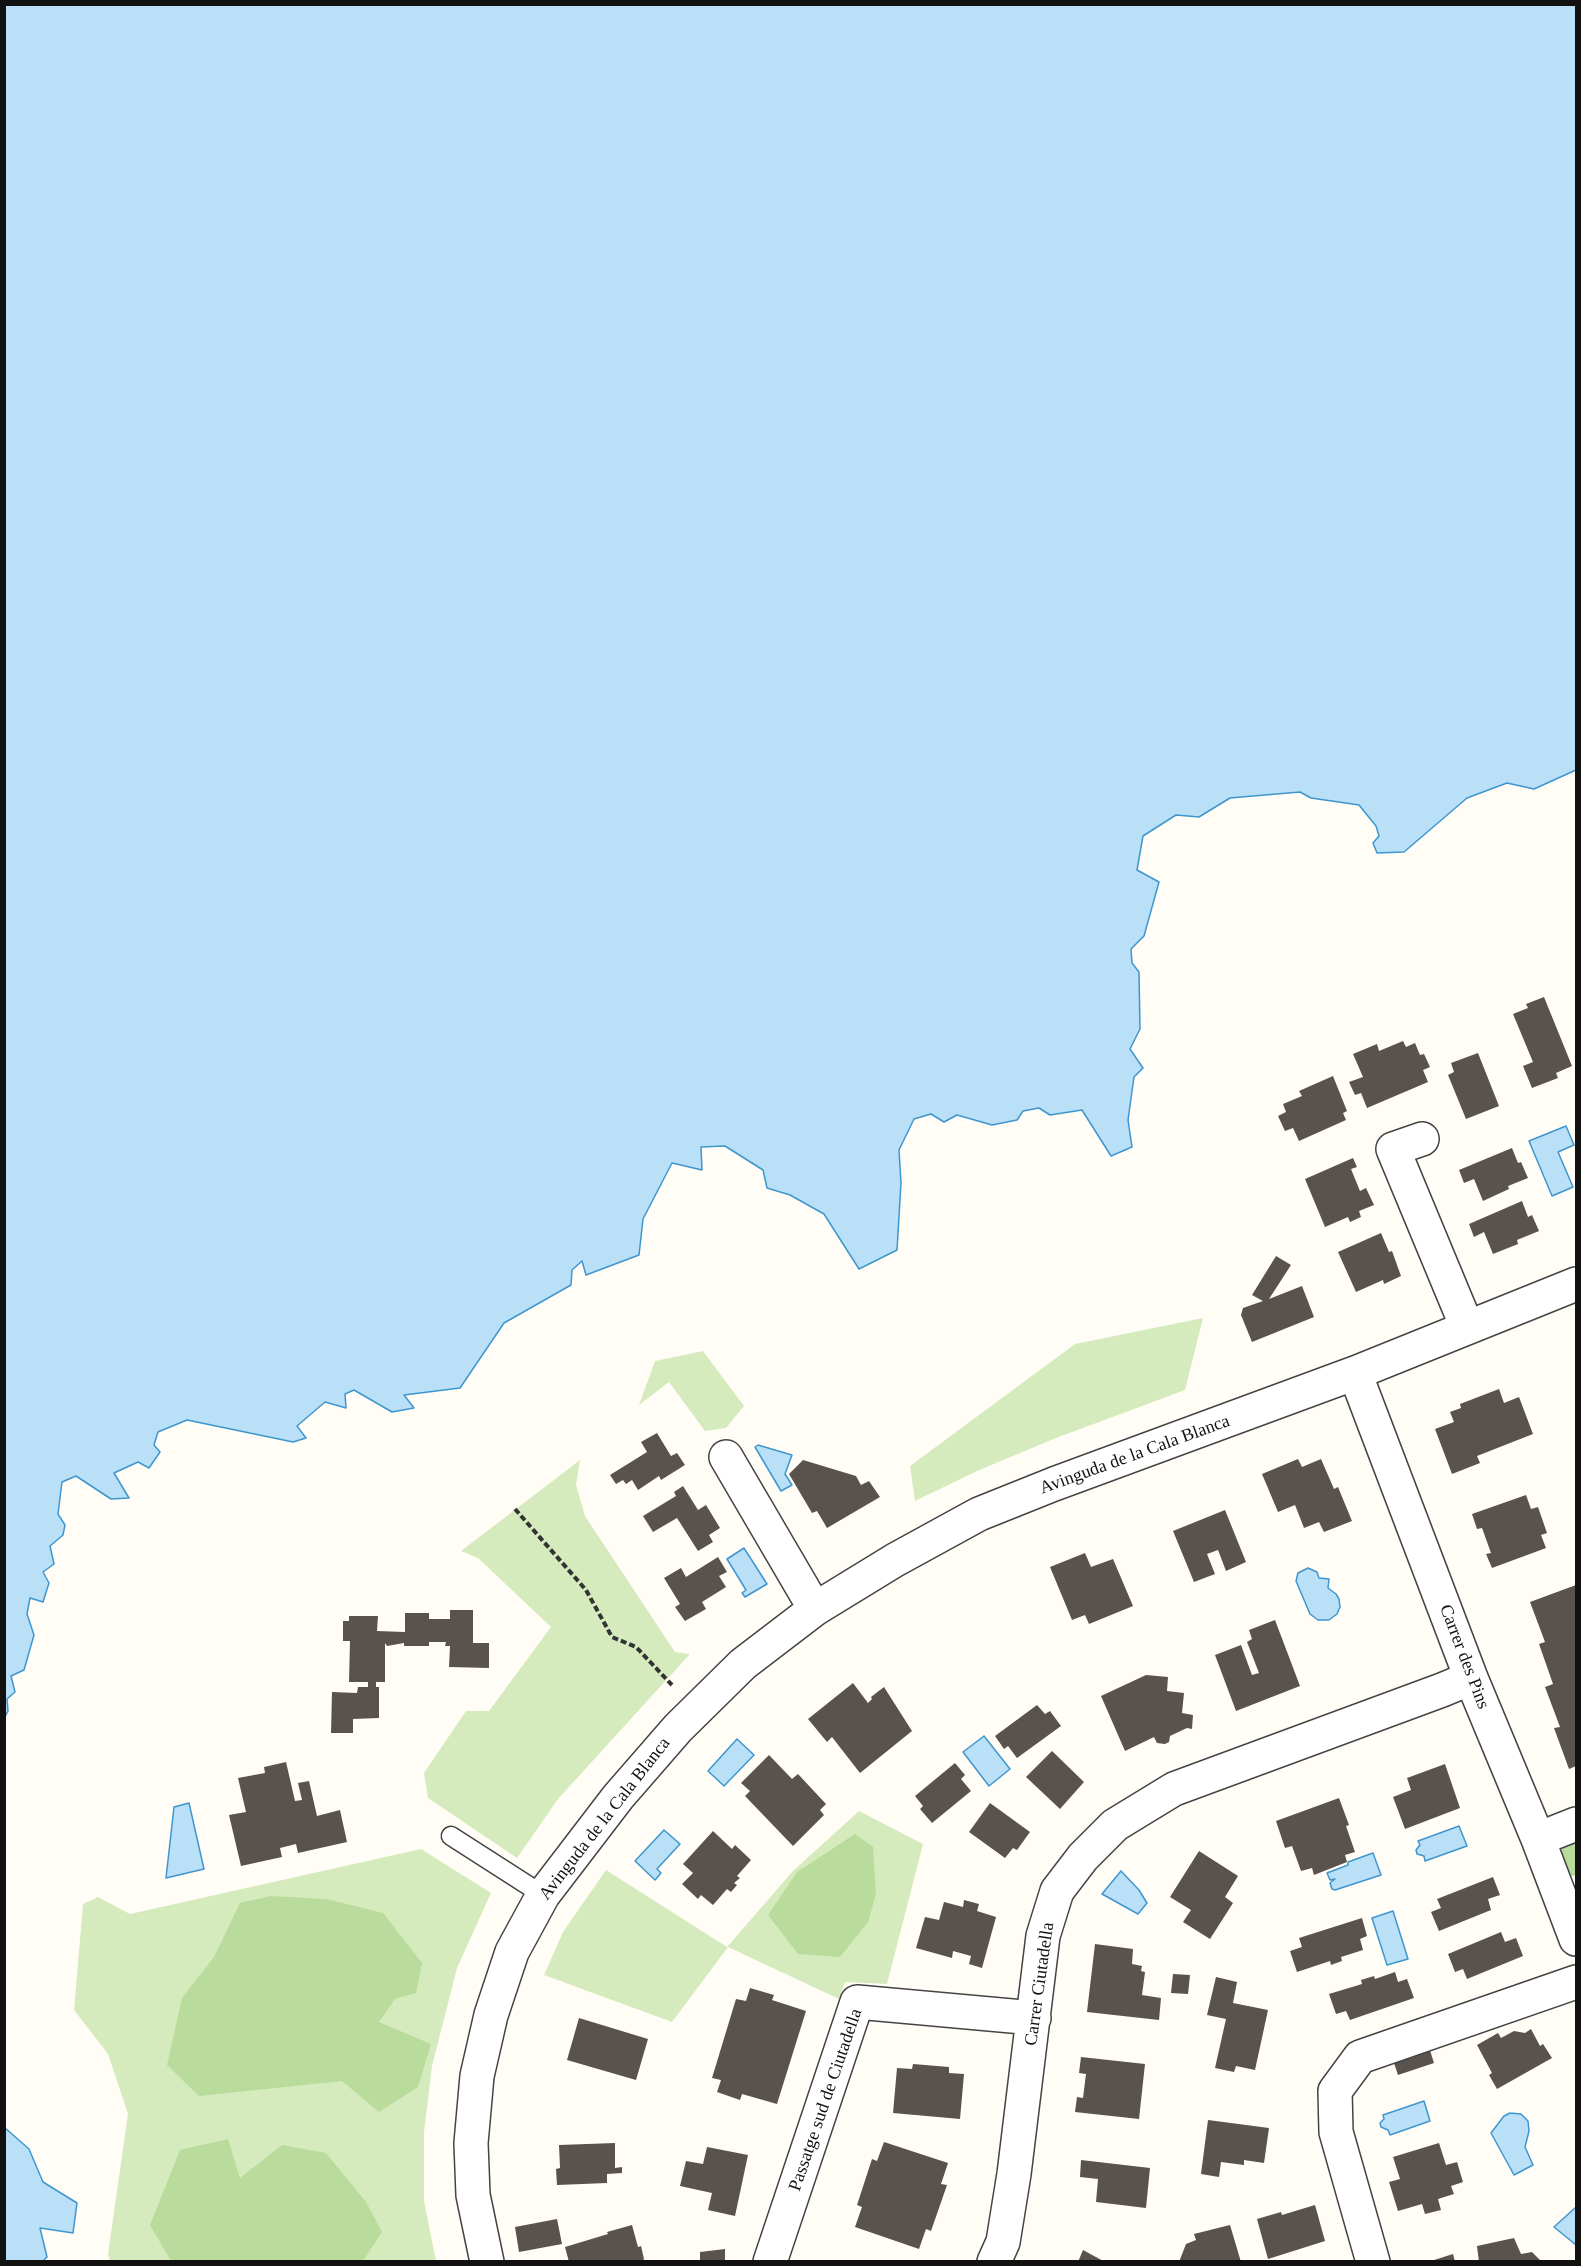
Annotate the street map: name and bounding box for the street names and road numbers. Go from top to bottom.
street label: Avinguda de la Cala Blanca [1037,1411,1233,1499]
street label: Carrer des Pins [1434,1602,1494,1712]
street label: Avinguda de la Cala Blanca [535,1733,675,1905]
street label: Carrer Ciutadella [1021,1921,1059,2047]
street label: Passatge sud de Ciutadella [785,2006,867,2194]

